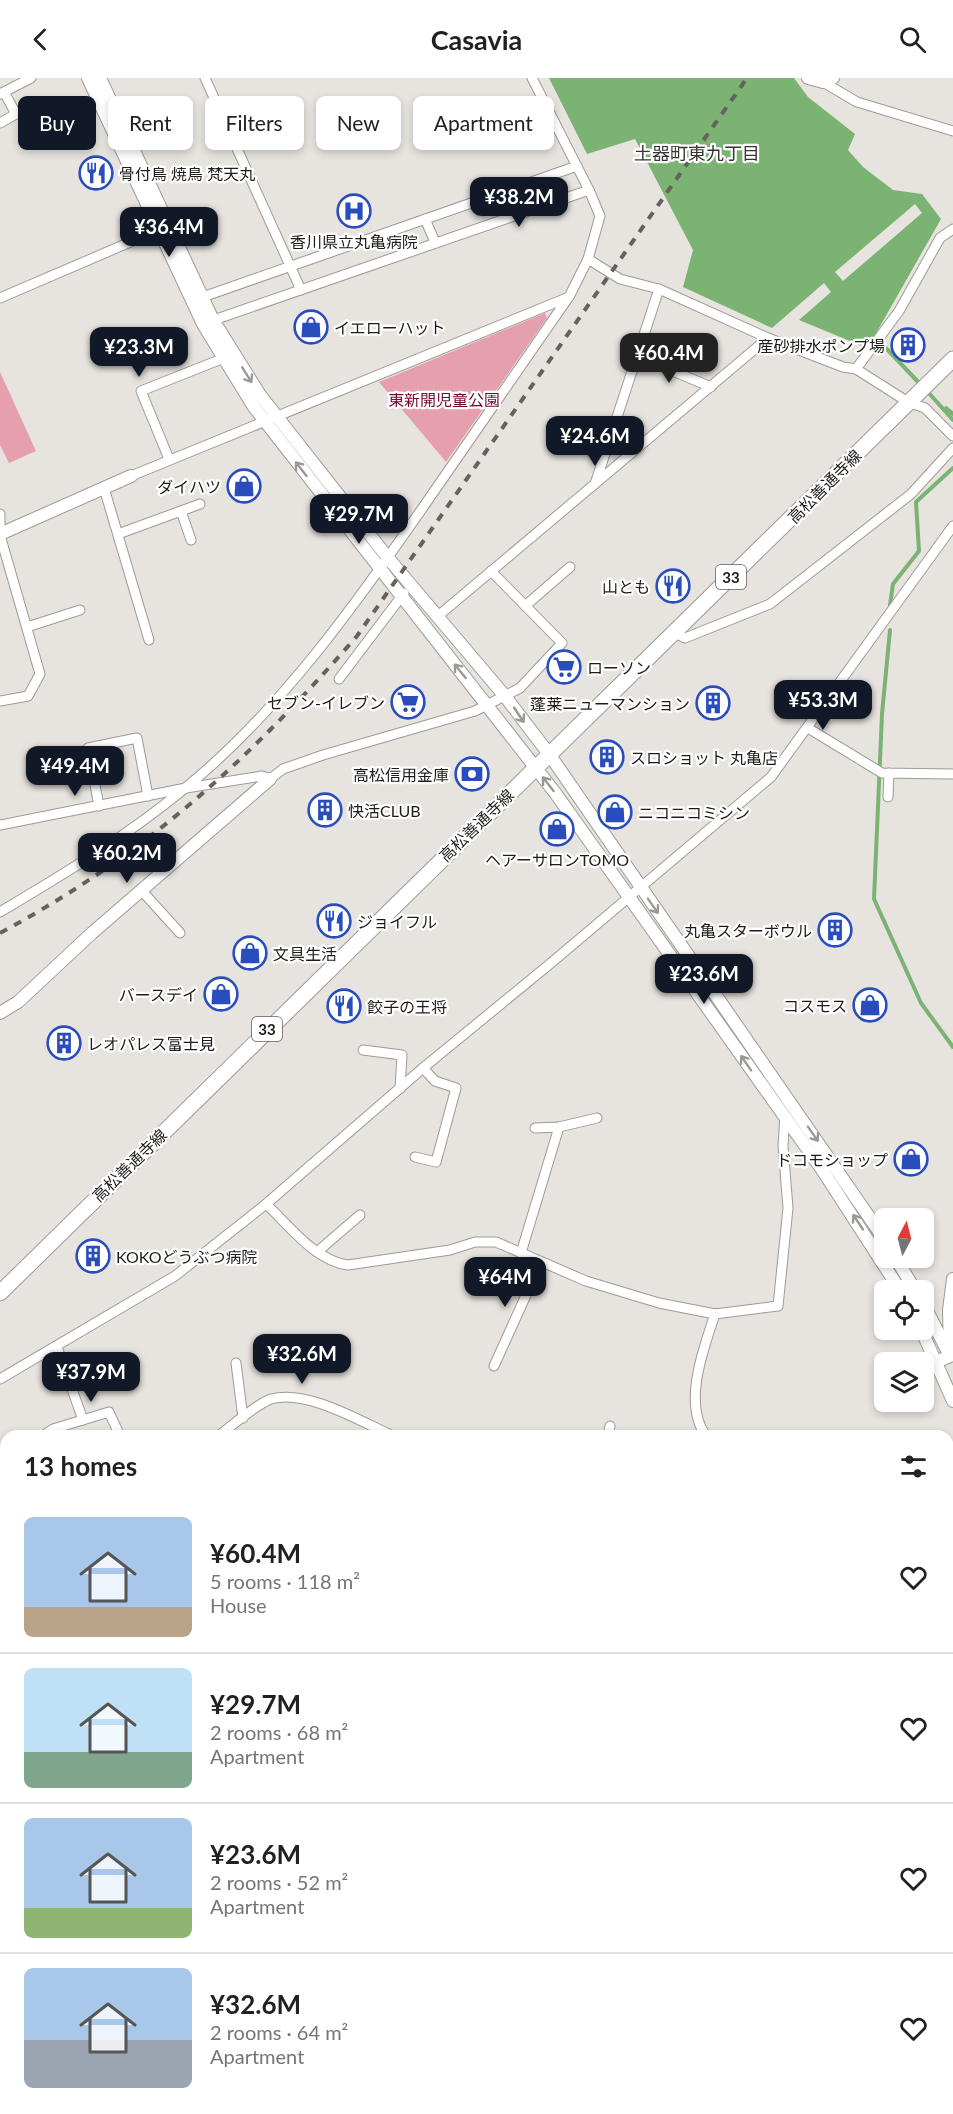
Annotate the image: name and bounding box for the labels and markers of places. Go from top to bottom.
restaurant icon: 骨付鳥 焼鳥 梵天丸 [78,155,114,191]
place label: 骨付鳥 焼鳥 梵天丸 [119,164,255,183]
pin: ¥38.2M [470,177,568,228]
hospital icon: 香川県立丸亀病院 [336,193,372,229]
pin: ¥36.4M [120,207,218,258]
place label: 香川県立丸亀病院 [290,232,418,251]
shop icon: イエローハット [293,309,329,345]
place label: イエローハット [334,318,446,337]
pin: ¥23.3M [90,327,188,378]
building icon: 産砂排水ポンプ場 [890,327,926,363]
pin: ¥60.4M [620,333,718,384]
place label: 産砂排水ポンプ場 [757,336,885,355]
pin: ¥24.6M [546,416,644,467]
shop icon: ダイハツ [226,468,262,504]
place label: ダイハツ [157,477,221,496]
pin: ¥29.7M [310,494,408,545]
restaurant icon: 山とも [655,568,691,604]
place label: 山とも [602,577,650,596]
supermarket icon: ローソン [546,649,582,685]
place label: ローソン [587,658,651,677]
pin: ¥53.3M [774,680,872,731]
supermarket icon: セブン-イレブン [390,684,426,720]
building icon: 蓬莱ニューマンション [695,685,731,721]
place label: セブン-イレブン [267,693,385,712]
place label: 蓬莱ニューマンション [530,694,690,713]
building icon: スロショット 丸亀店 [589,739,625,775]
pin: ¥49.4M [26,746,124,797]
place label: スロショット 丸亀店 [630,748,778,767]
bank icon: 高松信用金庫 [454,756,490,792]
place label: 高松信用金庫 [353,765,449,784]
building icon: 快活CLUB [307,792,343,828]
shop icon: ニコニコミシン [597,794,633,830]
place label: 快活CLUB [348,801,421,820]
place label: ニコニコミシン [638,803,750,822]
shop icon: ヘアーサロンTOMO [539,811,575,847]
pin: ¥60.2M [78,833,176,884]
place label: ヘアーサロンTOMO [485,850,629,869]
restaurant icon: ジョイフル [316,903,352,939]
place label: ジョイフル [357,912,437,931]
building icon: 丸亀スターボウル [817,912,853,948]
place label: 丸亀スターボウル [684,921,812,940]
shop icon: 文具生活 [232,935,268,971]
place label: 文具生活 [273,944,337,963]
pin: ¥23.6M [655,954,753,1005]
shop icon: バースデイ [203,976,239,1012]
place label: バースデイ [119,985,198,1004]
shop icon: コスモス [852,987,888,1023]
restaurant icon: 餃子の王将 [326,988,362,1024]
place label: コスモス [783,996,847,1015]
place label: 餃子の王将 [367,997,447,1016]
building icon: レオパレス富士見 [46,1025,82,1061]
place label: レオパレス富士見 [87,1034,215,1053]
shop icon: ドコモショップ [893,1141,929,1177]
place label: ドコモショップ [776,1150,888,1169]
building icon: KOKOどうぶつ病院 [75,1238,111,1274]
place label: KOKOどうぶつ病院 [116,1247,257,1266]
pin: ¥64M [469,1257,541,1308]
pin: ¥32.6M [253,1334,351,1385]
pin: ¥37.9M [42,1352,140,1403]

